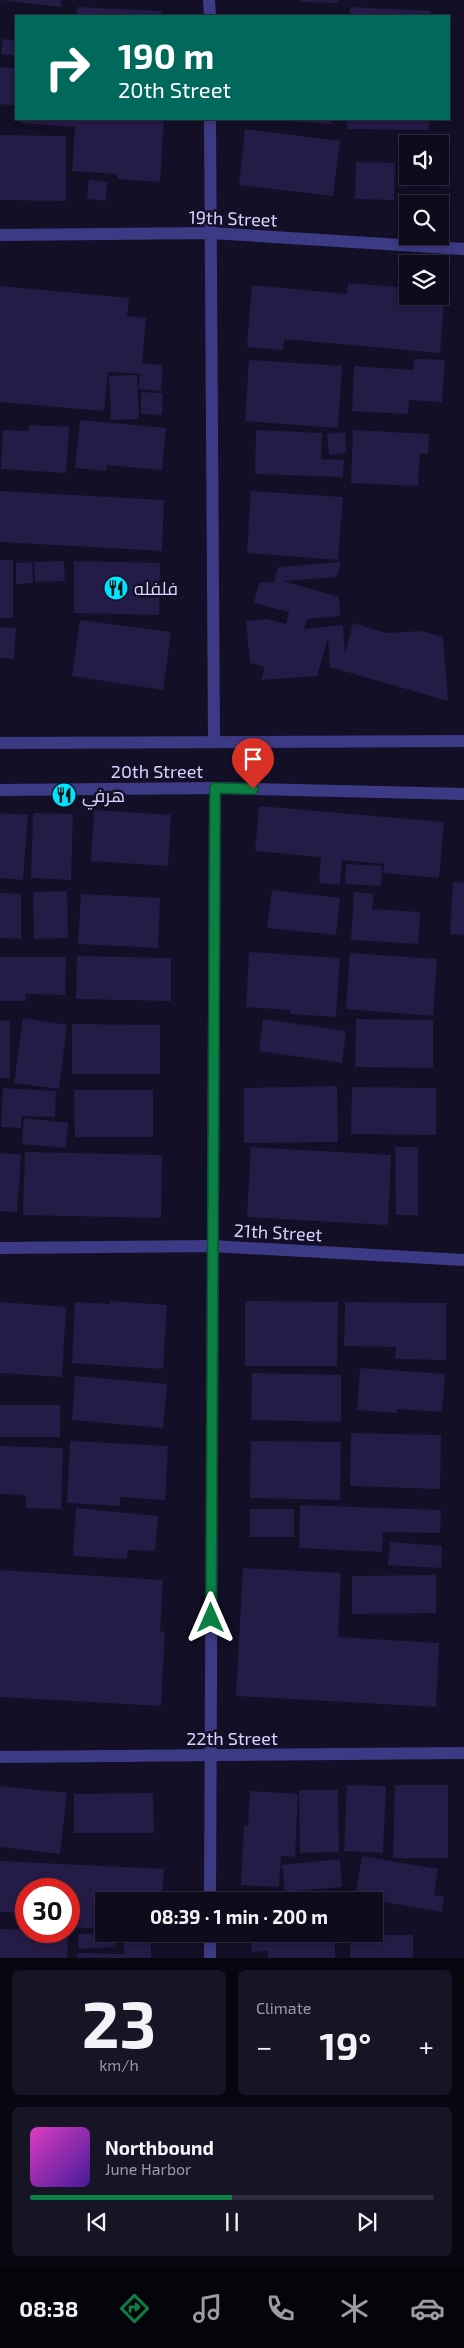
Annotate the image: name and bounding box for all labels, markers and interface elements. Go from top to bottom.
text: 190 m [118,34,214,76]
icon: right [35,35,100,100]
text: 20th Street [118,76,231,102]
map controls [399,135,449,305]
button: sound [399,135,449,185]
button: search [399,195,449,245]
street label: 19th Street [188,205,278,231]
button: layers [399,255,449,305]
restaurant icon: فلفله [103,575,129,601]
place label: فلفله [134,577,178,599]
pin [232,738,274,789]
icon: arrive [239,745,267,773]
street label: 20th Street [111,760,203,782]
restaurant icon: هرفي [51,782,77,808]
place label: هرفي [82,784,125,810]
street label: 21th Street [233,1219,323,1245]
position arrow [184,1591,236,1643]
street label: 22th Street [186,1727,278,1749]
speed limit sign: 30 [15,1878,80,1943]
text: 08:39 · 1 min · 200 m [150,1905,328,1928]
text: 23 [82,1983,156,2061]
text: Climate [256,1998,311,2017]
text: 19° [320,2022,371,2068]
text: − [256,2029,272,2063]
text: + [419,2029,434,2063]
text: km/h [99,2055,139,2074]
text: Northbound [105,2136,214,2159]
text: June Harbor [105,2159,192,2178]
icon: previous [83,2208,111,2236]
icon: pause [218,2208,246,2236]
icon: next [353,2208,381,2236]
icon: directions [117,2291,152,2326]
icon: music [190,2291,225,2326]
icon: phone [263,2291,298,2326]
icon: climate [337,2291,372,2326]
icon: car [410,2291,445,2326]
text: 08:38 [19,2295,79,2321]

